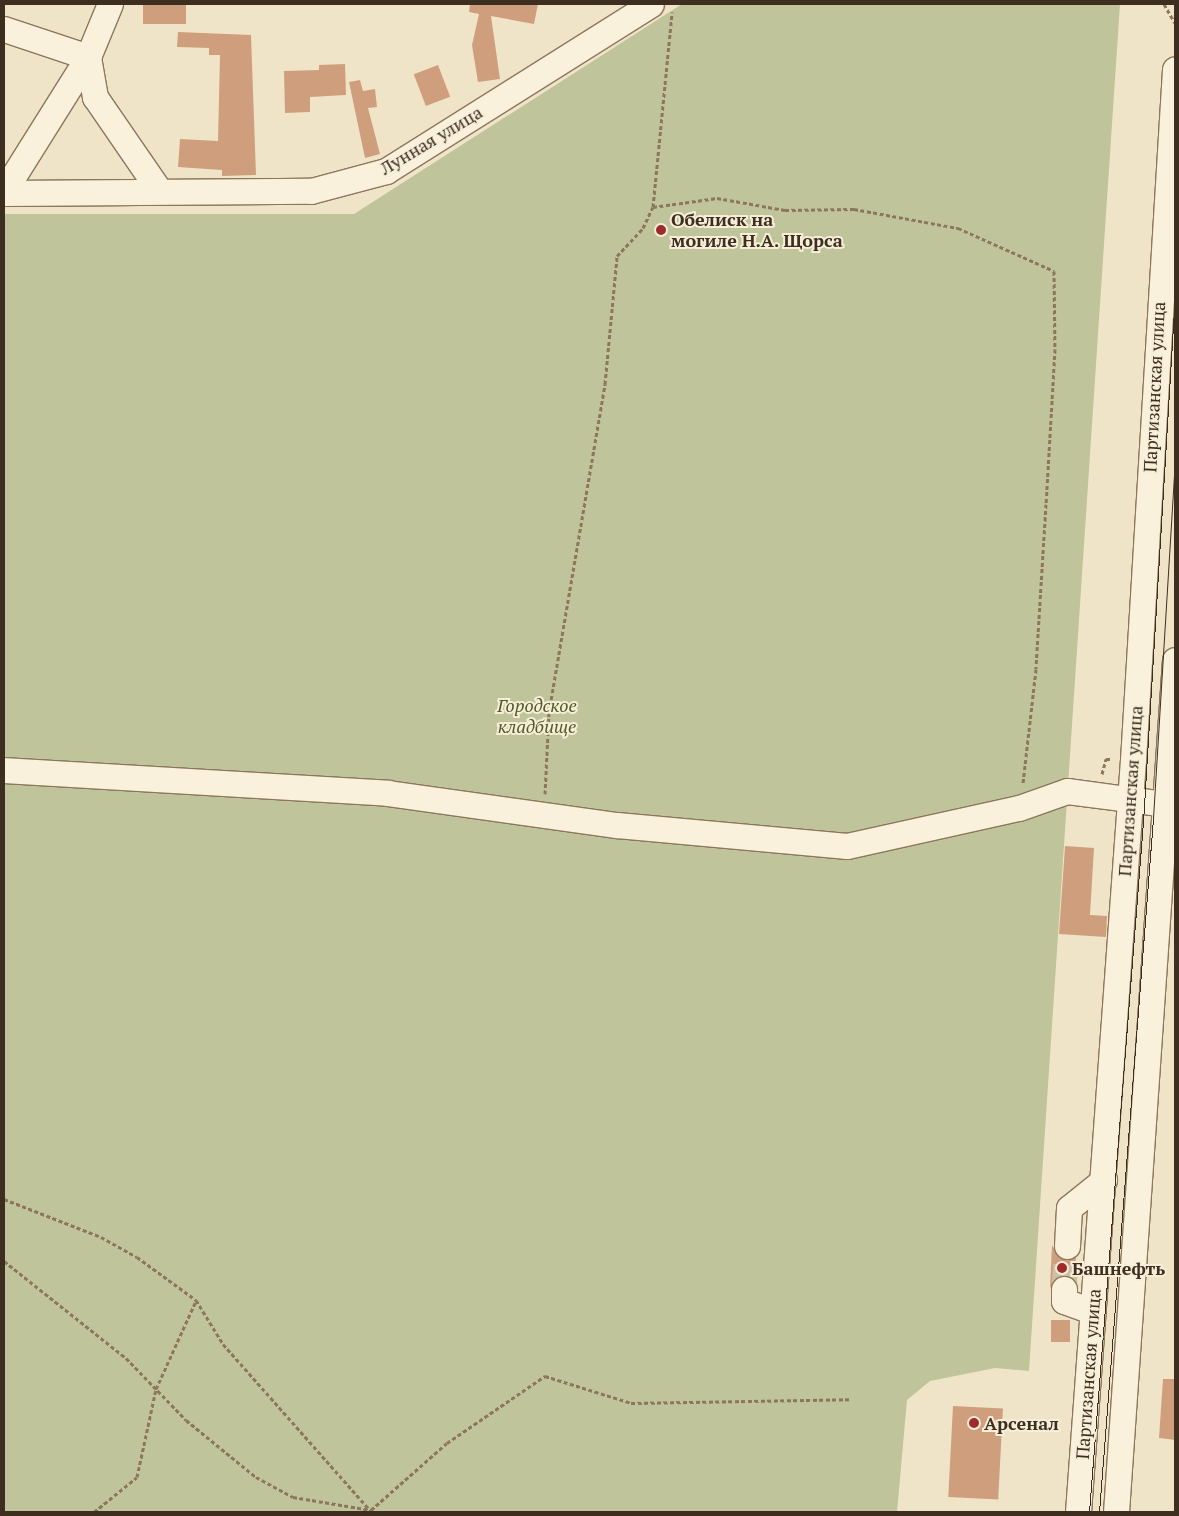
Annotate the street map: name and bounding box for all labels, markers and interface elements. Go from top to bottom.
street label: Лунная улица [376,101,486,179]
place label: Обелиск на могиле Н.А. Щорса [671,209,843,252]
marker: Обелиск на могиле Н.А. Щорса [655,224,667,236]
street label: Партизанская улица [1139,301,1169,473]
park label: Городское кладбище [497,695,577,738]
street label: Партизанская улица [1113,705,1147,877]
place label: Башнефть [1072,1257,1165,1279]
marker: Башнефть [1056,1262,1068,1274]
street label: Партизанская улица [1071,1288,1105,1460]
place label: Арсенал [984,1412,1059,1434]
marker: Арсенал [968,1417,980,1429]

